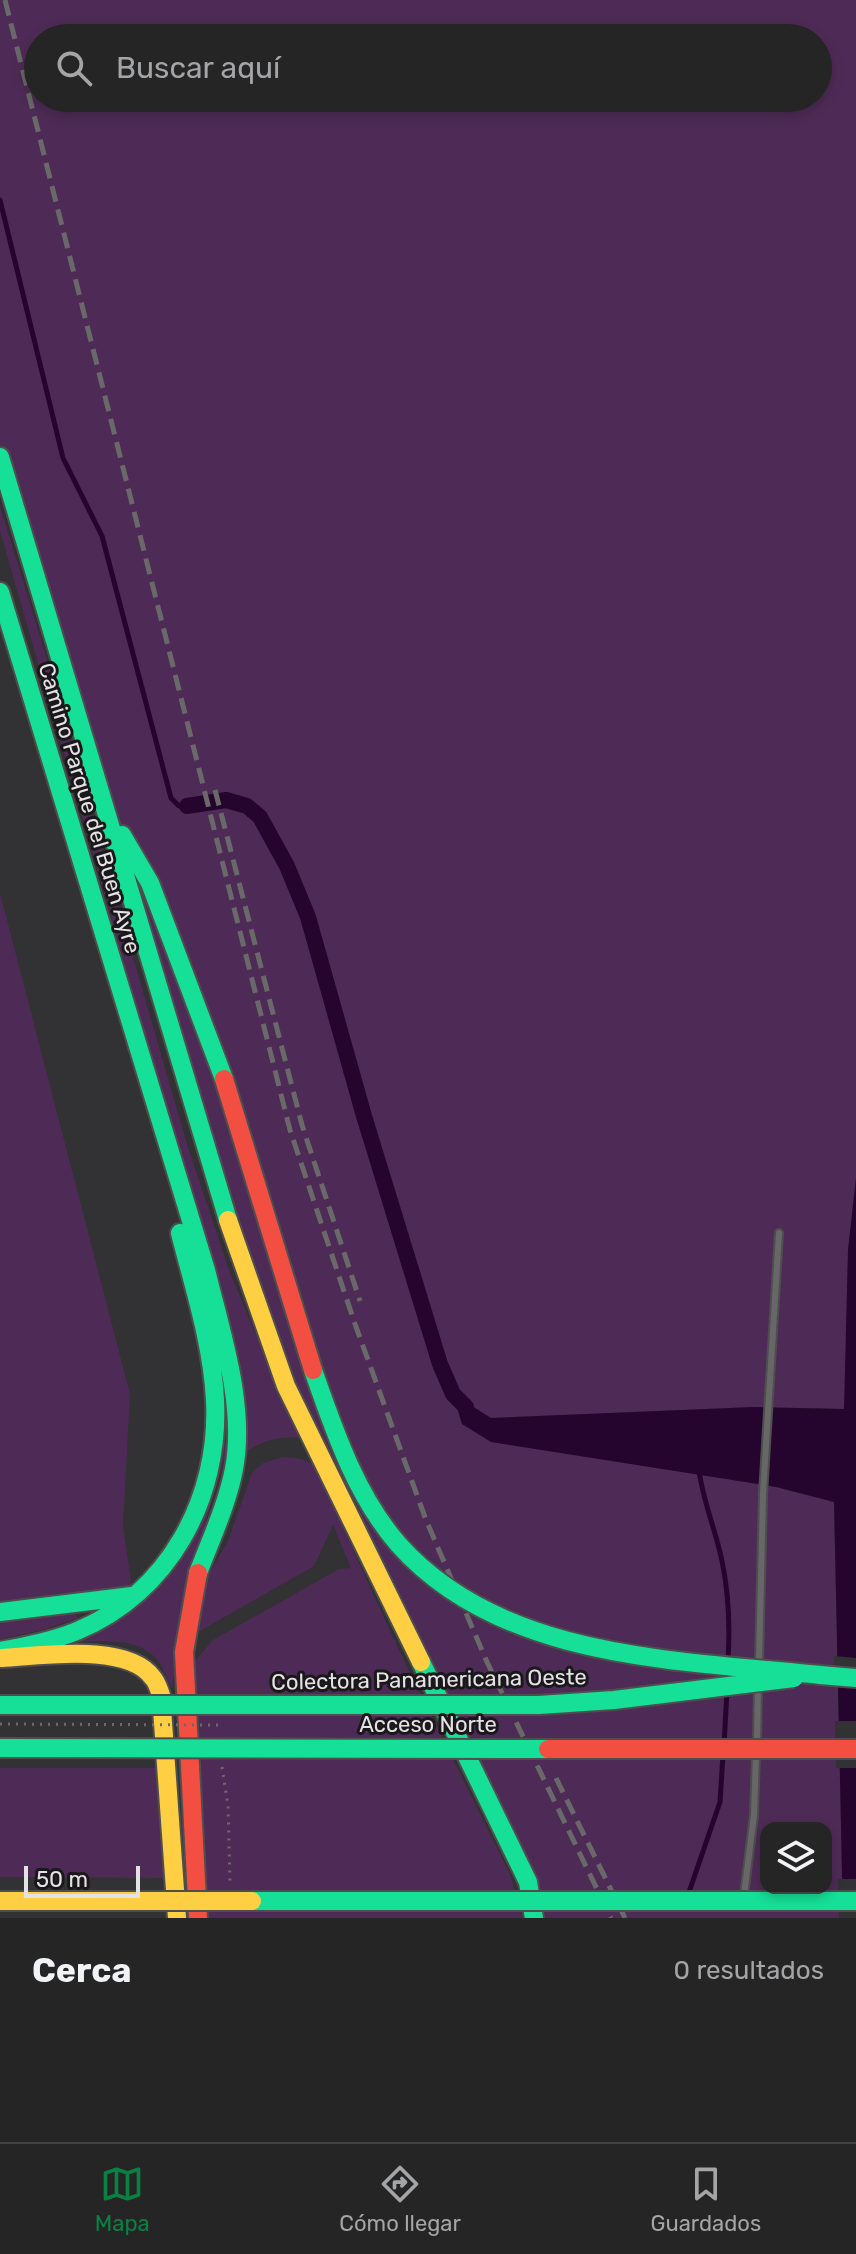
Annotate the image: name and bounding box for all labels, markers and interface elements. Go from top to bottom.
search box [24,24,832,112]
icon: search [52,46,96,90]
text: Buscar aquí [116,50,280,86]
street label: Camino Parque del Buen Ayre [32,660,147,957]
street label: Colectora Panamericana Oeste [271,1663,587,1696]
street label: Acceso Norte [359,1711,497,1738]
map controls [760,1822,832,1894]
button: layers [760,1822,832,1894]
scale bar [24,1862,140,1898]
text: 50 m [36,1866,88,1893]
text: Cerca [32,1950,131,1991]
text: 0 resultados [674,1955,824,1986]
tab: Mapa [95,2162,150,2237]
tab: Cómo llegar [339,2162,461,2237]
tab: Guardados [650,2162,761,2237]

